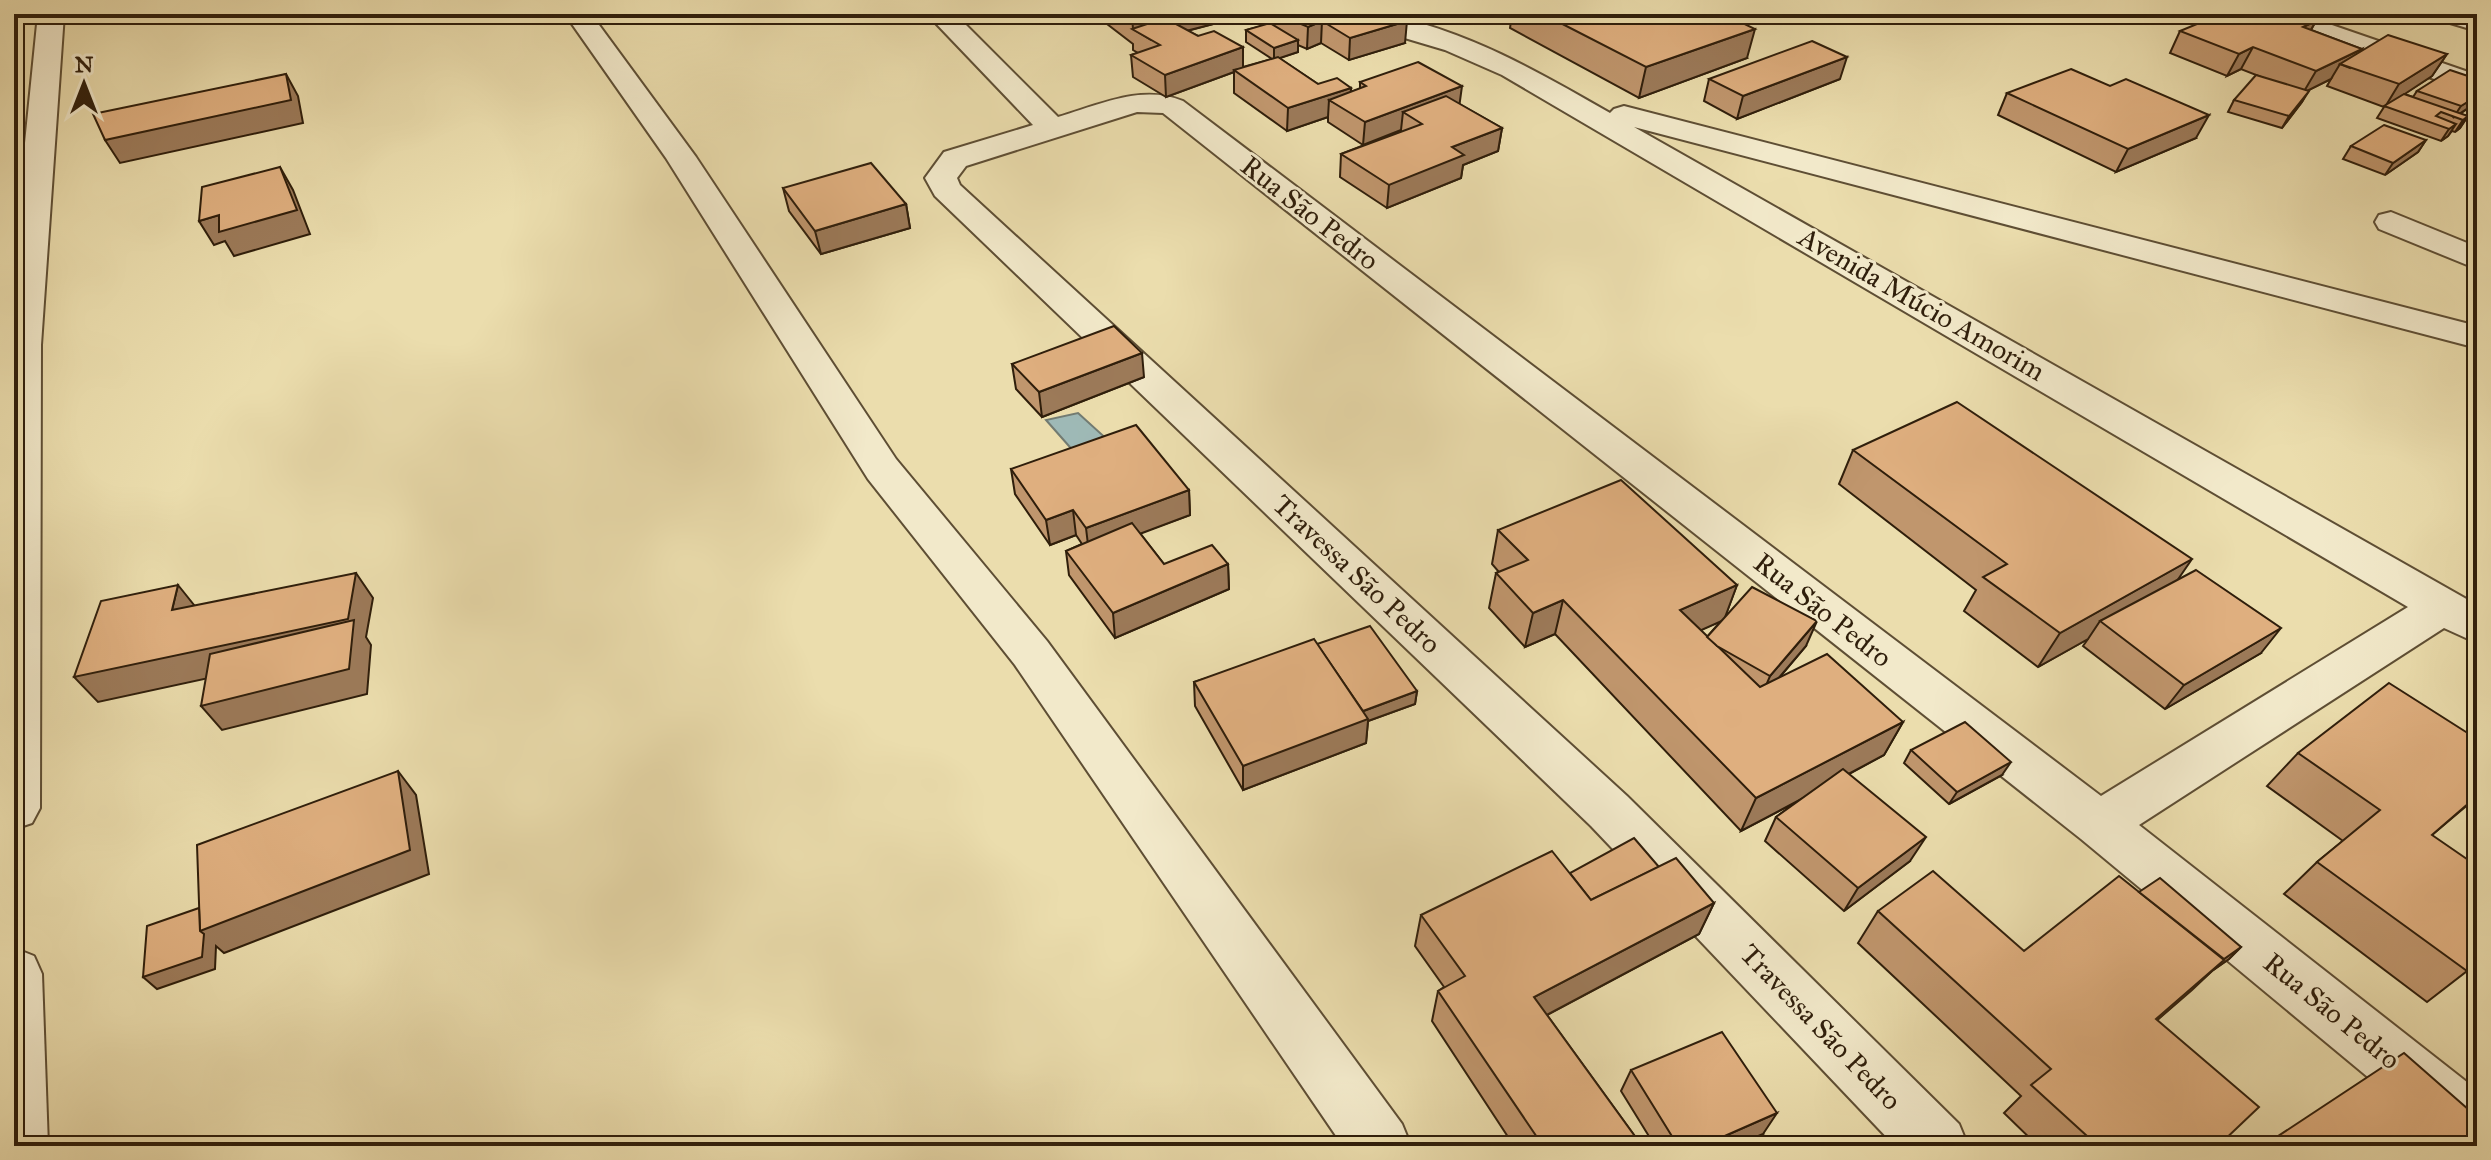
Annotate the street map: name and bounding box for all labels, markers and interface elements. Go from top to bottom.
north arrow [44,44,124,124]
text: N [75,51,94,78]
street label: Rua São Pedro [1234,148,1386,278]
street label: Avenida Múcio Amorim [1792,219,2051,389]
street label: Travessa São Pedro [1265,487,1449,661]
street label: Rua São Pedro [1747,545,1899,675]
street label: Travessa São Pedro [1733,937,1909,1117]
street label: Rua São Pedro [2256,945,2408,1077]

